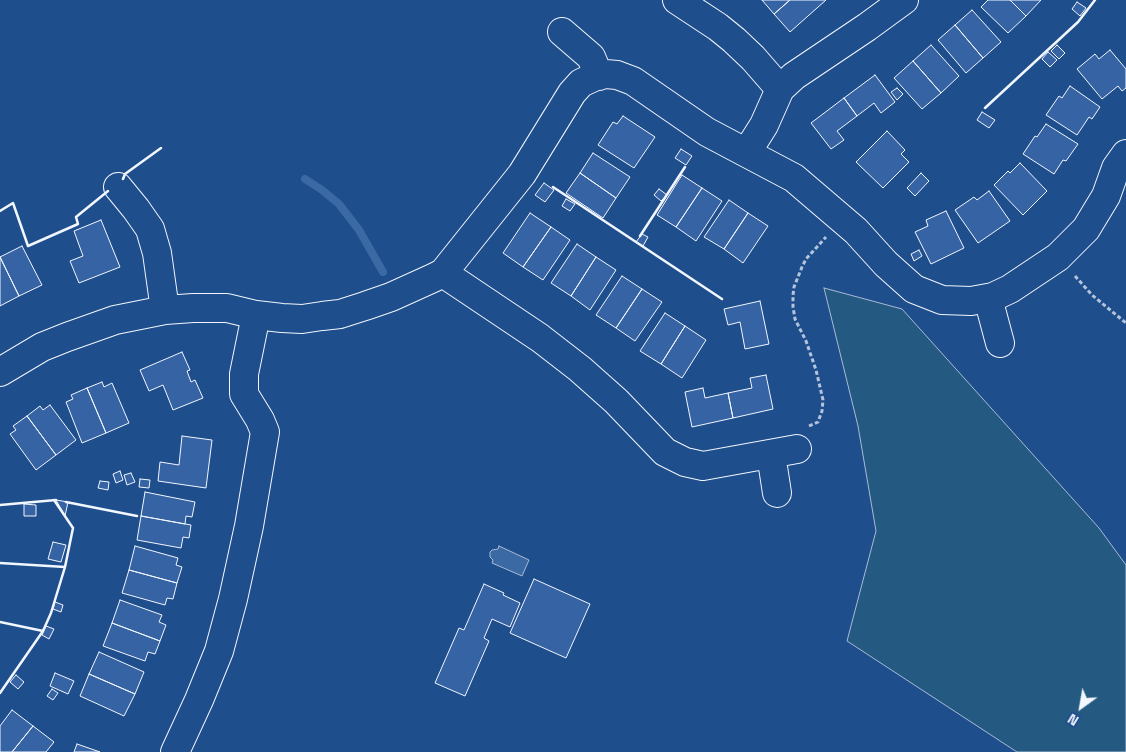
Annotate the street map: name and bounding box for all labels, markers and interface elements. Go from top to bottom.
north arrow [1056,682,1106,732]
text: N [1064,710,1082,730]

